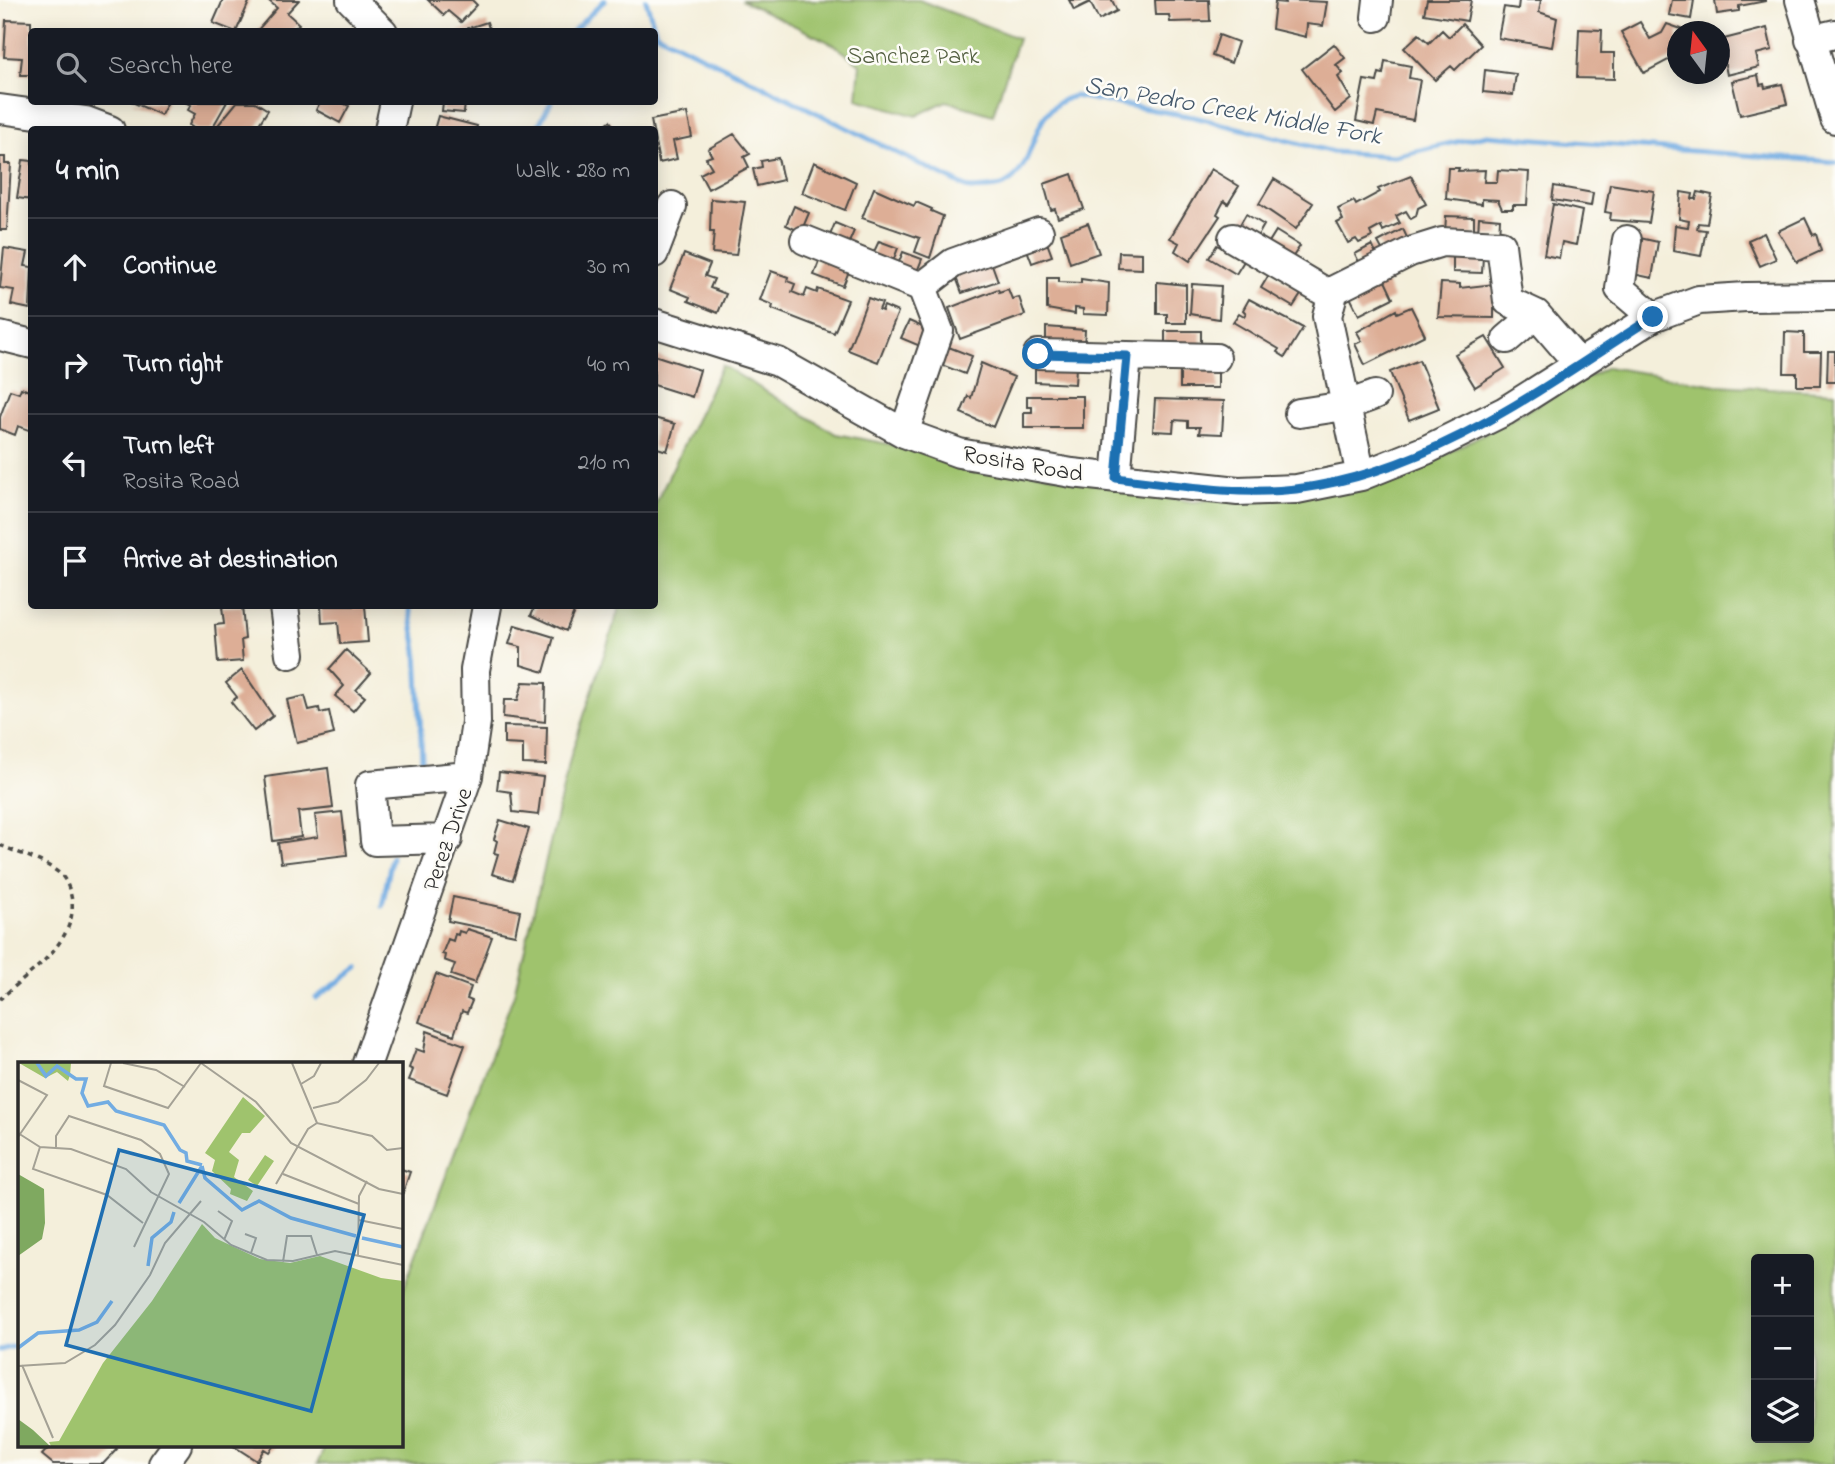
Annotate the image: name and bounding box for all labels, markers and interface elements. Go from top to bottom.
north arrow [1667,21,1730,84]
search box [28,28,658,105]
park label: Sanchez Park [847,40,980,75]
icon: search [52,48,90,86]
text: Search here [108,48,233,86]
water label: San Pedro Creek Middle Fork [1081,67,1386,157]
text: 4 min [56,150,119,194]
text: Walk · 280 m [516,155,630,188]
icon: ahead [56,248,94,286]
text: Continue [123,248,216,286]
text: 30 m [587,251,630,284]
route end [1637,301,1668,332]
route start [1022,338,1053,369]
icon: right [56,346,94,384]
text: Turn right [123,346,223,384]
text: 40 m [587,349,630,382]
text: Turn left [123,428,214,466]
street label: Rosita Road [960,438,1086,493]
icon: left [56,444,94,482]
text: 210 m [578,447,630,480]
text: Rosita Road [123,466,239,499]
icon: arrive [56,542,94,580]
text: Arrive at destination [123,542,338,580]
street label: Perez Drive [415,783,483,896]
inset map [18,1062,402,1446]
map controls [1751,1254,1814,1443]
button: + [1751,1254,1814,1317]
button: − [1751,1317,1814,1380]
button: layers [1751,1380,1814,1443]

